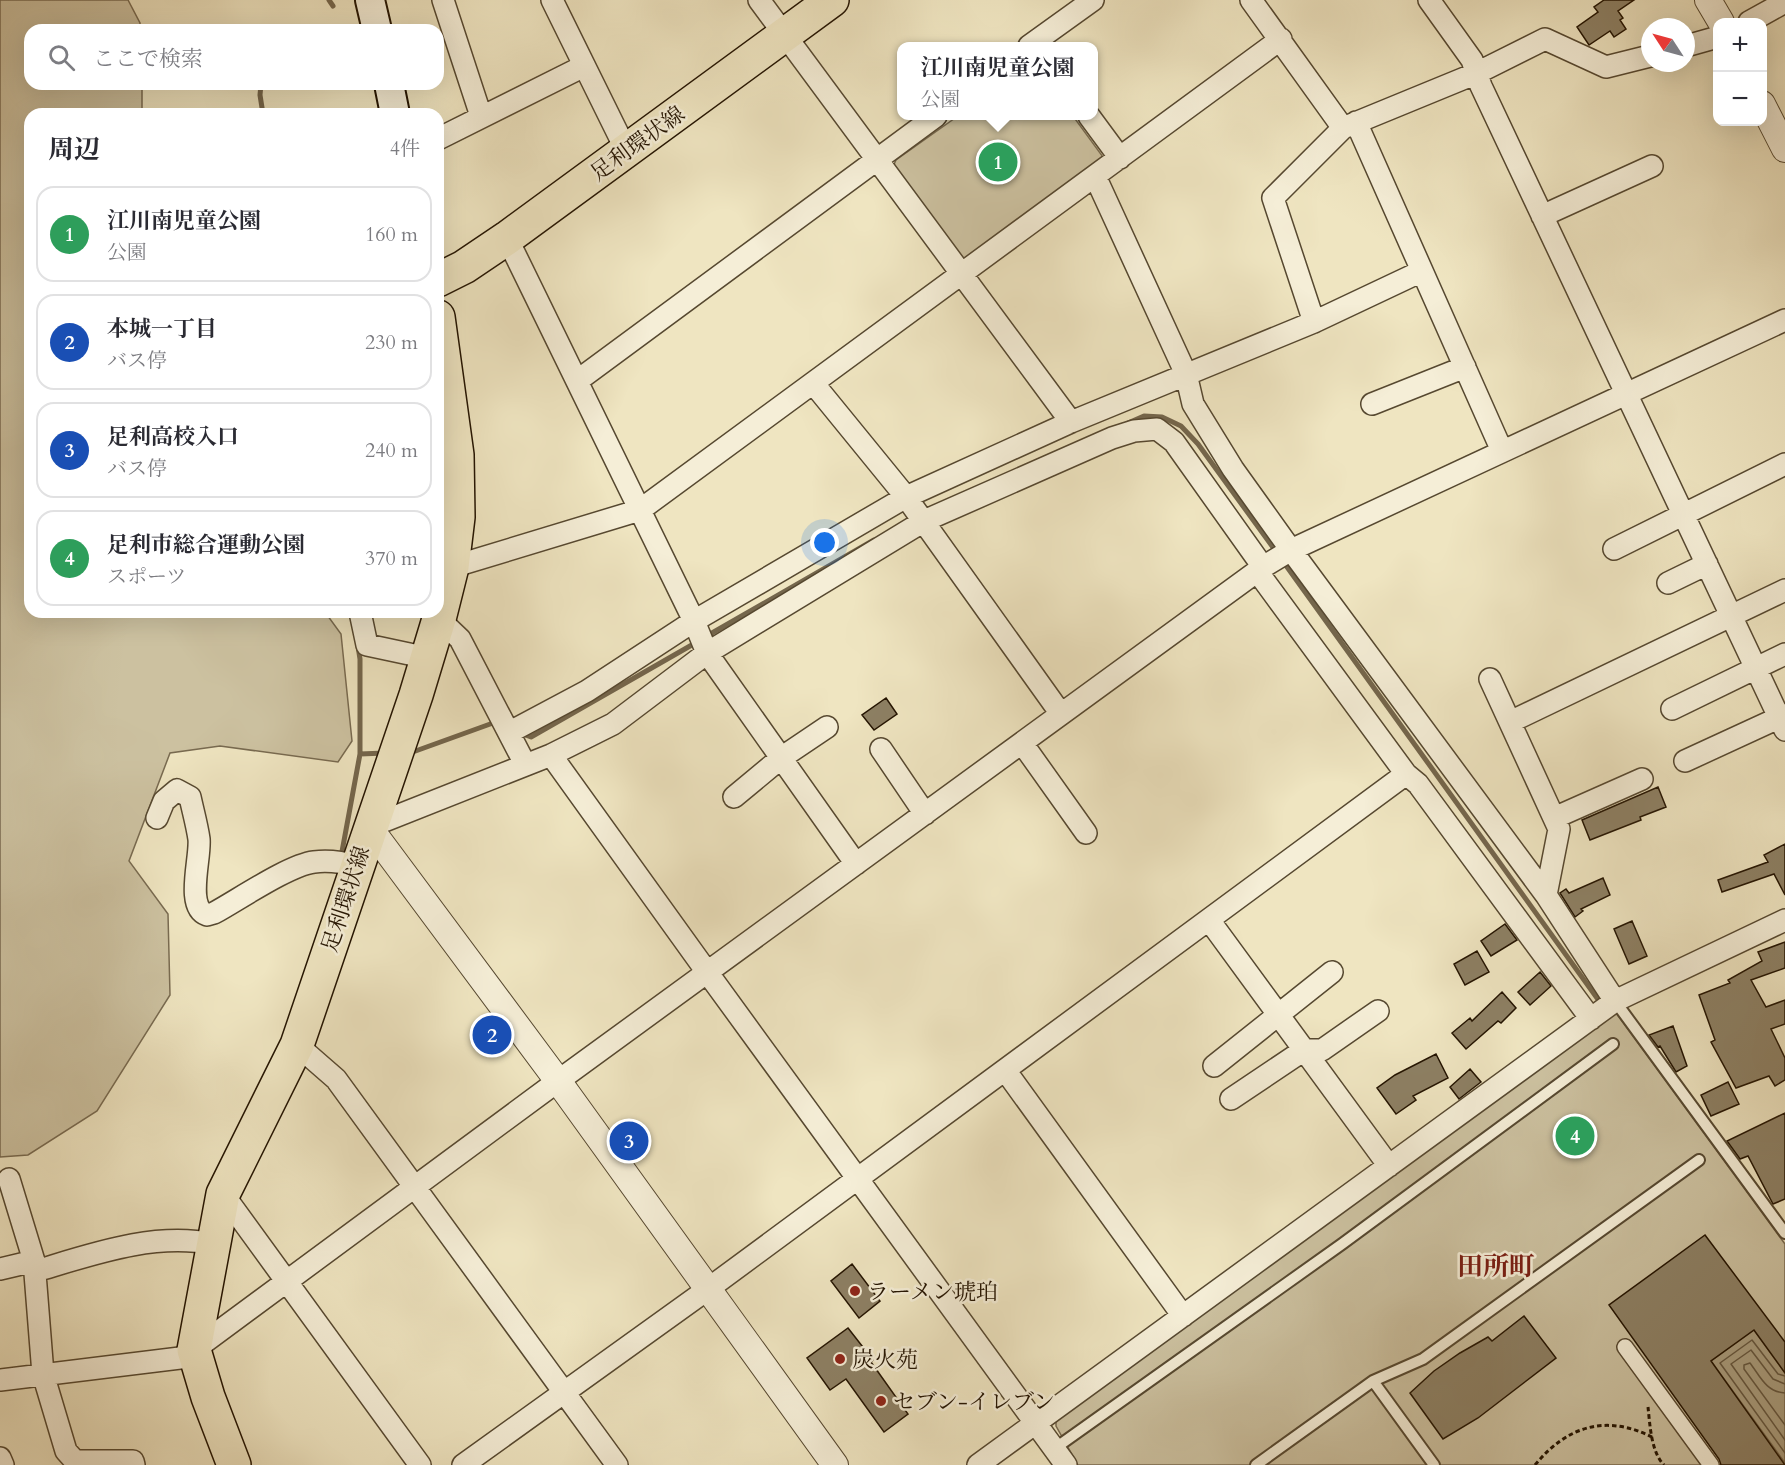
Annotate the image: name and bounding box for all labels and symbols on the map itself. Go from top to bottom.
north arrow [1641,18,1695,72]
street label: 足利環状線 [584,99,691,188]
pin: 1 [978,140,1018,184]
your location [810,528,839,557]
street label: 足利環状線 [315,842,377,956]
pin: 2 [472,1012,512,1058]
pin: 4 [1556,1114,1594,1158]
pin: 3 [610,1118,648,1164]
district label: 田所町 [1457,1249,1535,1284]
place label: ラーメン琥珀 [867,1277,998,1307]
marker: ラーメン琥珀 [848,1284,862,1298]
place label: 炭火苑 [852,1345,918,1375]
marker: 炭火苑 [833,1352,847,1366]
place label: セブン-イレブン [893,1387,1055,1417]
marker: セブン-イレブン [874,1394,888,1408]

